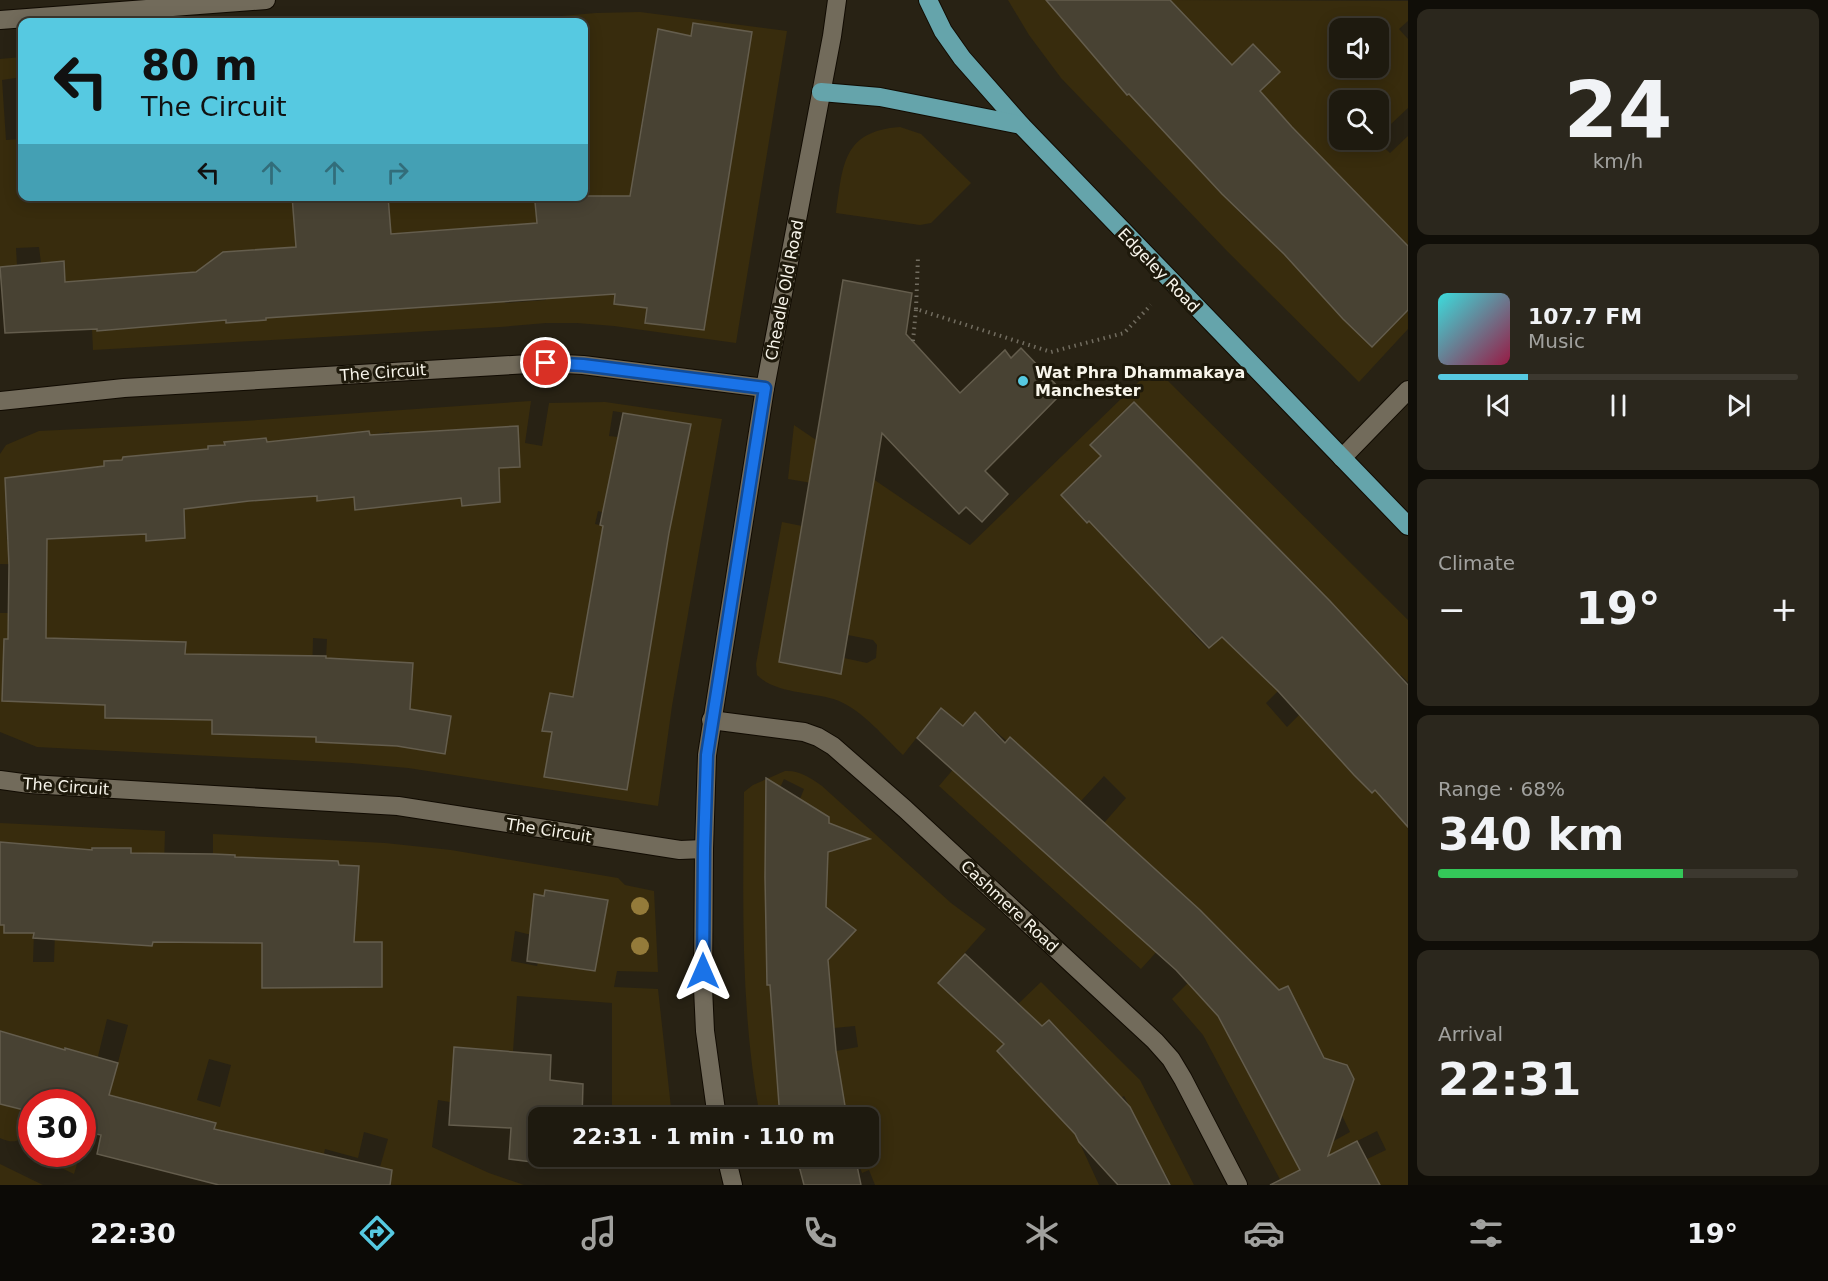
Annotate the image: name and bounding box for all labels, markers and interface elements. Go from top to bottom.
map controls [1329,18,1389,150]
button: sound [1329,18,1389,78]
text: 80 m [141,41,258,90]
icon: left [42,42,120,120]
text: 24 [1564,65,1672,155]
button: search [1329,90,1389,150]
text: The Circuit [141,91,287,122]
text: km/h [1593,149,1643,173]
icon: left [192,156,225,189]
icon: ahead [255,156,288,189]
icon: ahead [318,156,351,189]
icon: right [381,156,414,189]
street label: Cheadle Old Road [762,218,807,362]
street label: Edgeley Road [1114,224,1203,316]
text: 107.7 FM [1528,304,1642,329]
text: Music [1528,329,1585,353]
pin [520,337,571,388]
icon: arrive [529,346,562,379]
street label: The Circuit [338,360,427,385]
place label: Wat Phra Dhammakaya Manchester [1035,363,1245,400]
marker: Wat Phra Dhammakaya Manchester [1016,374,1030,388]
icon: previous [1482,389,1515,422]
icon: pause [1602,389,1635,422]
icon: next [1722,389,1755,422]
text: Climate [1438,551,1515,575]
text: 19° [1575,582,1661,635]
text: − [1438,590,1466,629]
text: + [1770,590,1798,629]
street label: The Circuit [21,774,110,799]
text: Range · 68% [1438,777,1565,801]
text: 340 km [1438,808,1624,861]
street label: The Circuit [504,814,593,847]
street label: Cashmere Road [957,856,1062,956]
position arrow [671,939,735,1003]
text: Arrival [1438,1022,1503,1046]
text: 22:31 [1438,1053,1581,1106]
speed limit sign: 30 [18,1089,96,1167]
text: 22:31 · 1 min · 110 m [572,1124,835,1149]
icon: directions [356,1212,398,1254]
icon: music [578,1212,620,1254]
icon: phone [799,1212,841,1254]
icon: climate [1021,1212,1063,1254]
icon: car [1243,1212,1285,1254]
icon: filters [1465,1212,1507,1254]
text: 22:30 [90,1218,176,1249]
text: 19° [1687,1218,1738,1249]

